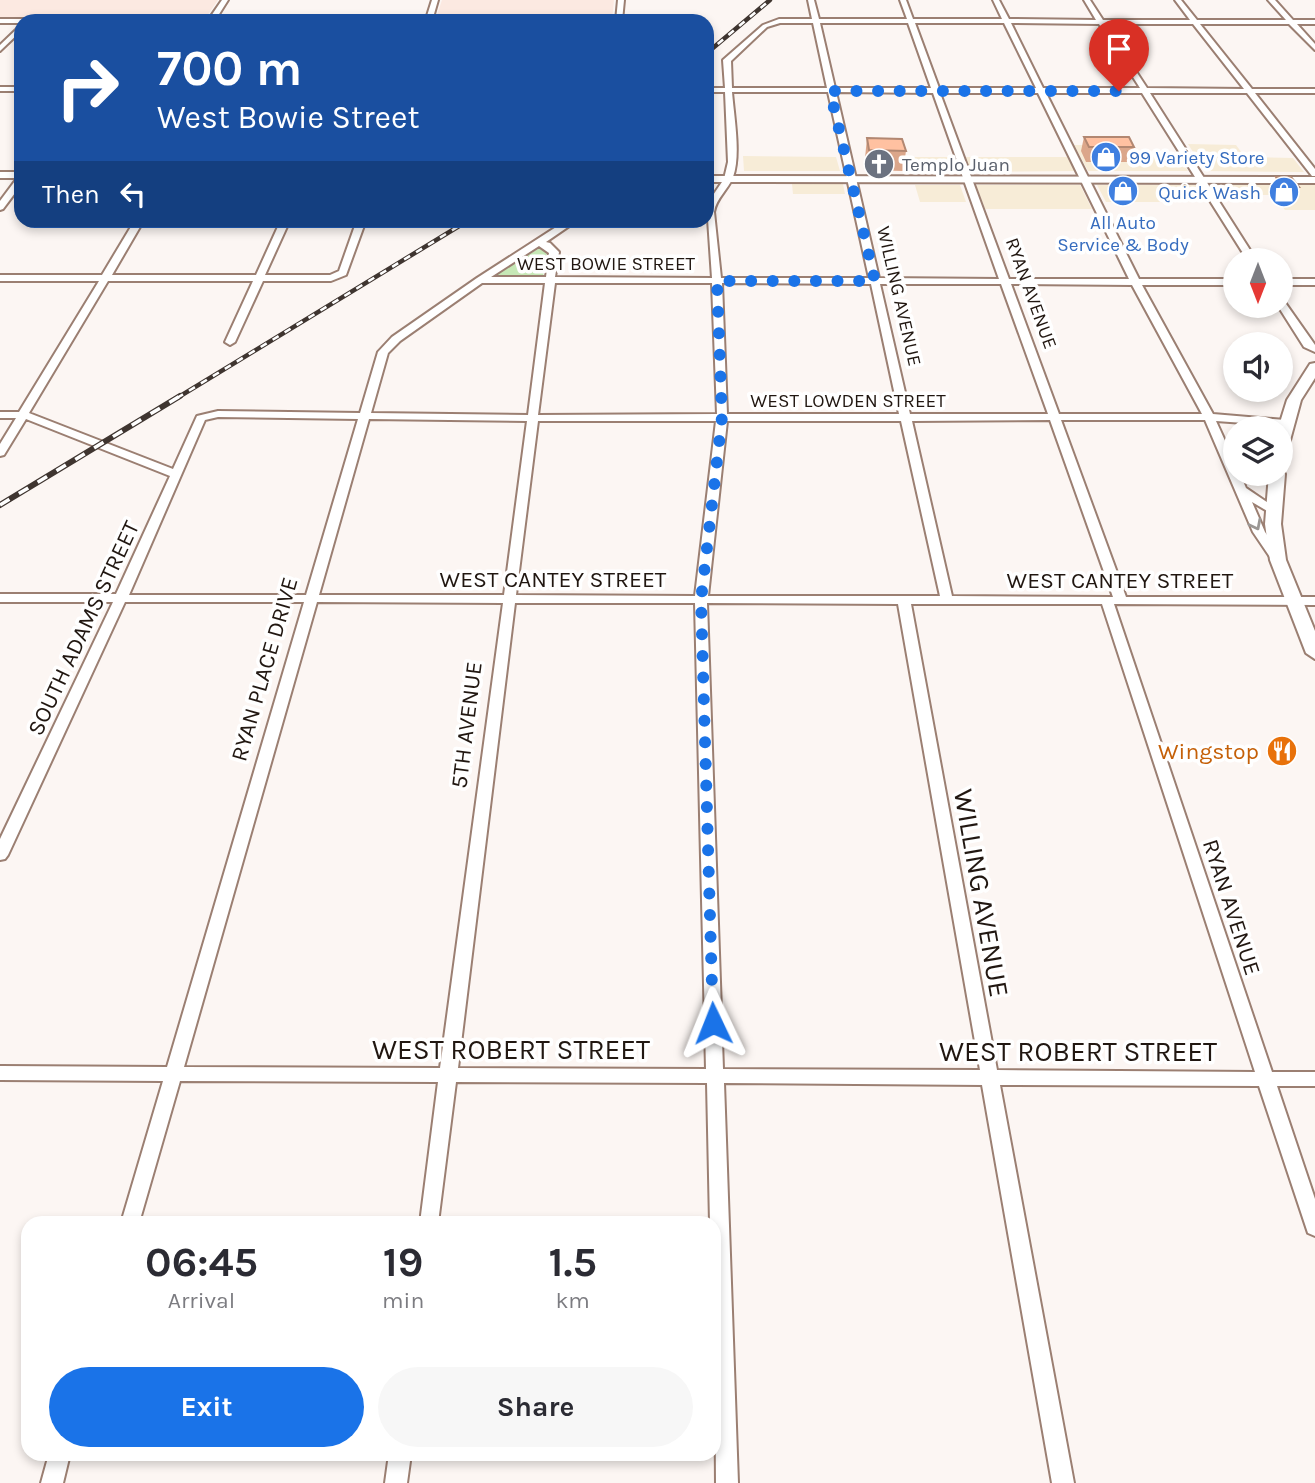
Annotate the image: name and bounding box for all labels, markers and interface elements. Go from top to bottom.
pin [1089,19,1149,91]
icon: arrive [1100,30,1138,68]
text: 700 m [157,40,302,97]
icon: right [42,42,133,133]
text: West Bowie Street [157,99,419,136]
shop icon: 99 Variety Store [1089,140,1123,174]
church icon: Templo Juan [862,147,896,181]
place label: 99 Variety Store [1129,147,1265,169]
place label: Templo Juan [902,154,1010,176]
shop icon: All Auto Service & Body [1106,174,1140,208]
icon: left [114,175,152,213]
shop icon: Quick Wash [1267,175,1301,209]
text: Then [42,179,100,210]
place label: Quick Wash [1158,182,1261,204]
place label: All Auto Service & Body [1057,212,1189,256]
street label: WILLING AVENUE [872,224,926,368]
street label: RYAN AVENUE [1001,235,1061,352]
north arrow [1223,248,1293,318]
map controls [1223,248,1293,486]
street label: WEST BOWIE STREET [517,253,696,275]
button: sound [1223,332,1293,402]
street label: WEST LOWDEN STREET [750,390,946,412]
button: layers [1223,416,1293,486]
street label: SOUTH ADAMS STREET [22,516,145,740]
one-way arrow [1248,518,1262,530]
street label: WEST CANTEY STREET [440,566,667,593]
street label: WEST CANTEY STREET [1007,567,1234,594]
street label: RYAN PLACE DRIVE [225,574,304,764]
street label: 5TH AVENUE [445,660,488,790]
restaurant icon: Wingstop [1265,734,1299,768]
place label: Wingstop [1158,738,1259,765]
street label: WILLING AVENUE [947,786,1016,1000]
street label: RYAN AVENUE [1197,836,1266,979]
position arrow [676,986,750,1060]
street label: WEST ROBERT STREET [372,1033,650,1066]
street label: WEST ROBERT STREET [939,1035,1217,1068]
text: 06:45 [145,1237,258,1287]
text: 19 [383,1237,423,1287]
text: 1.5 [548,1237,597,1287]
text: Arrival [168,1287,235,1314]
text: min [382,1287,424,1314]
text: km [555,1287,590,1314]
button: Exit [49,1367,364,1447]
button: Share [378,1367,693,1447]

